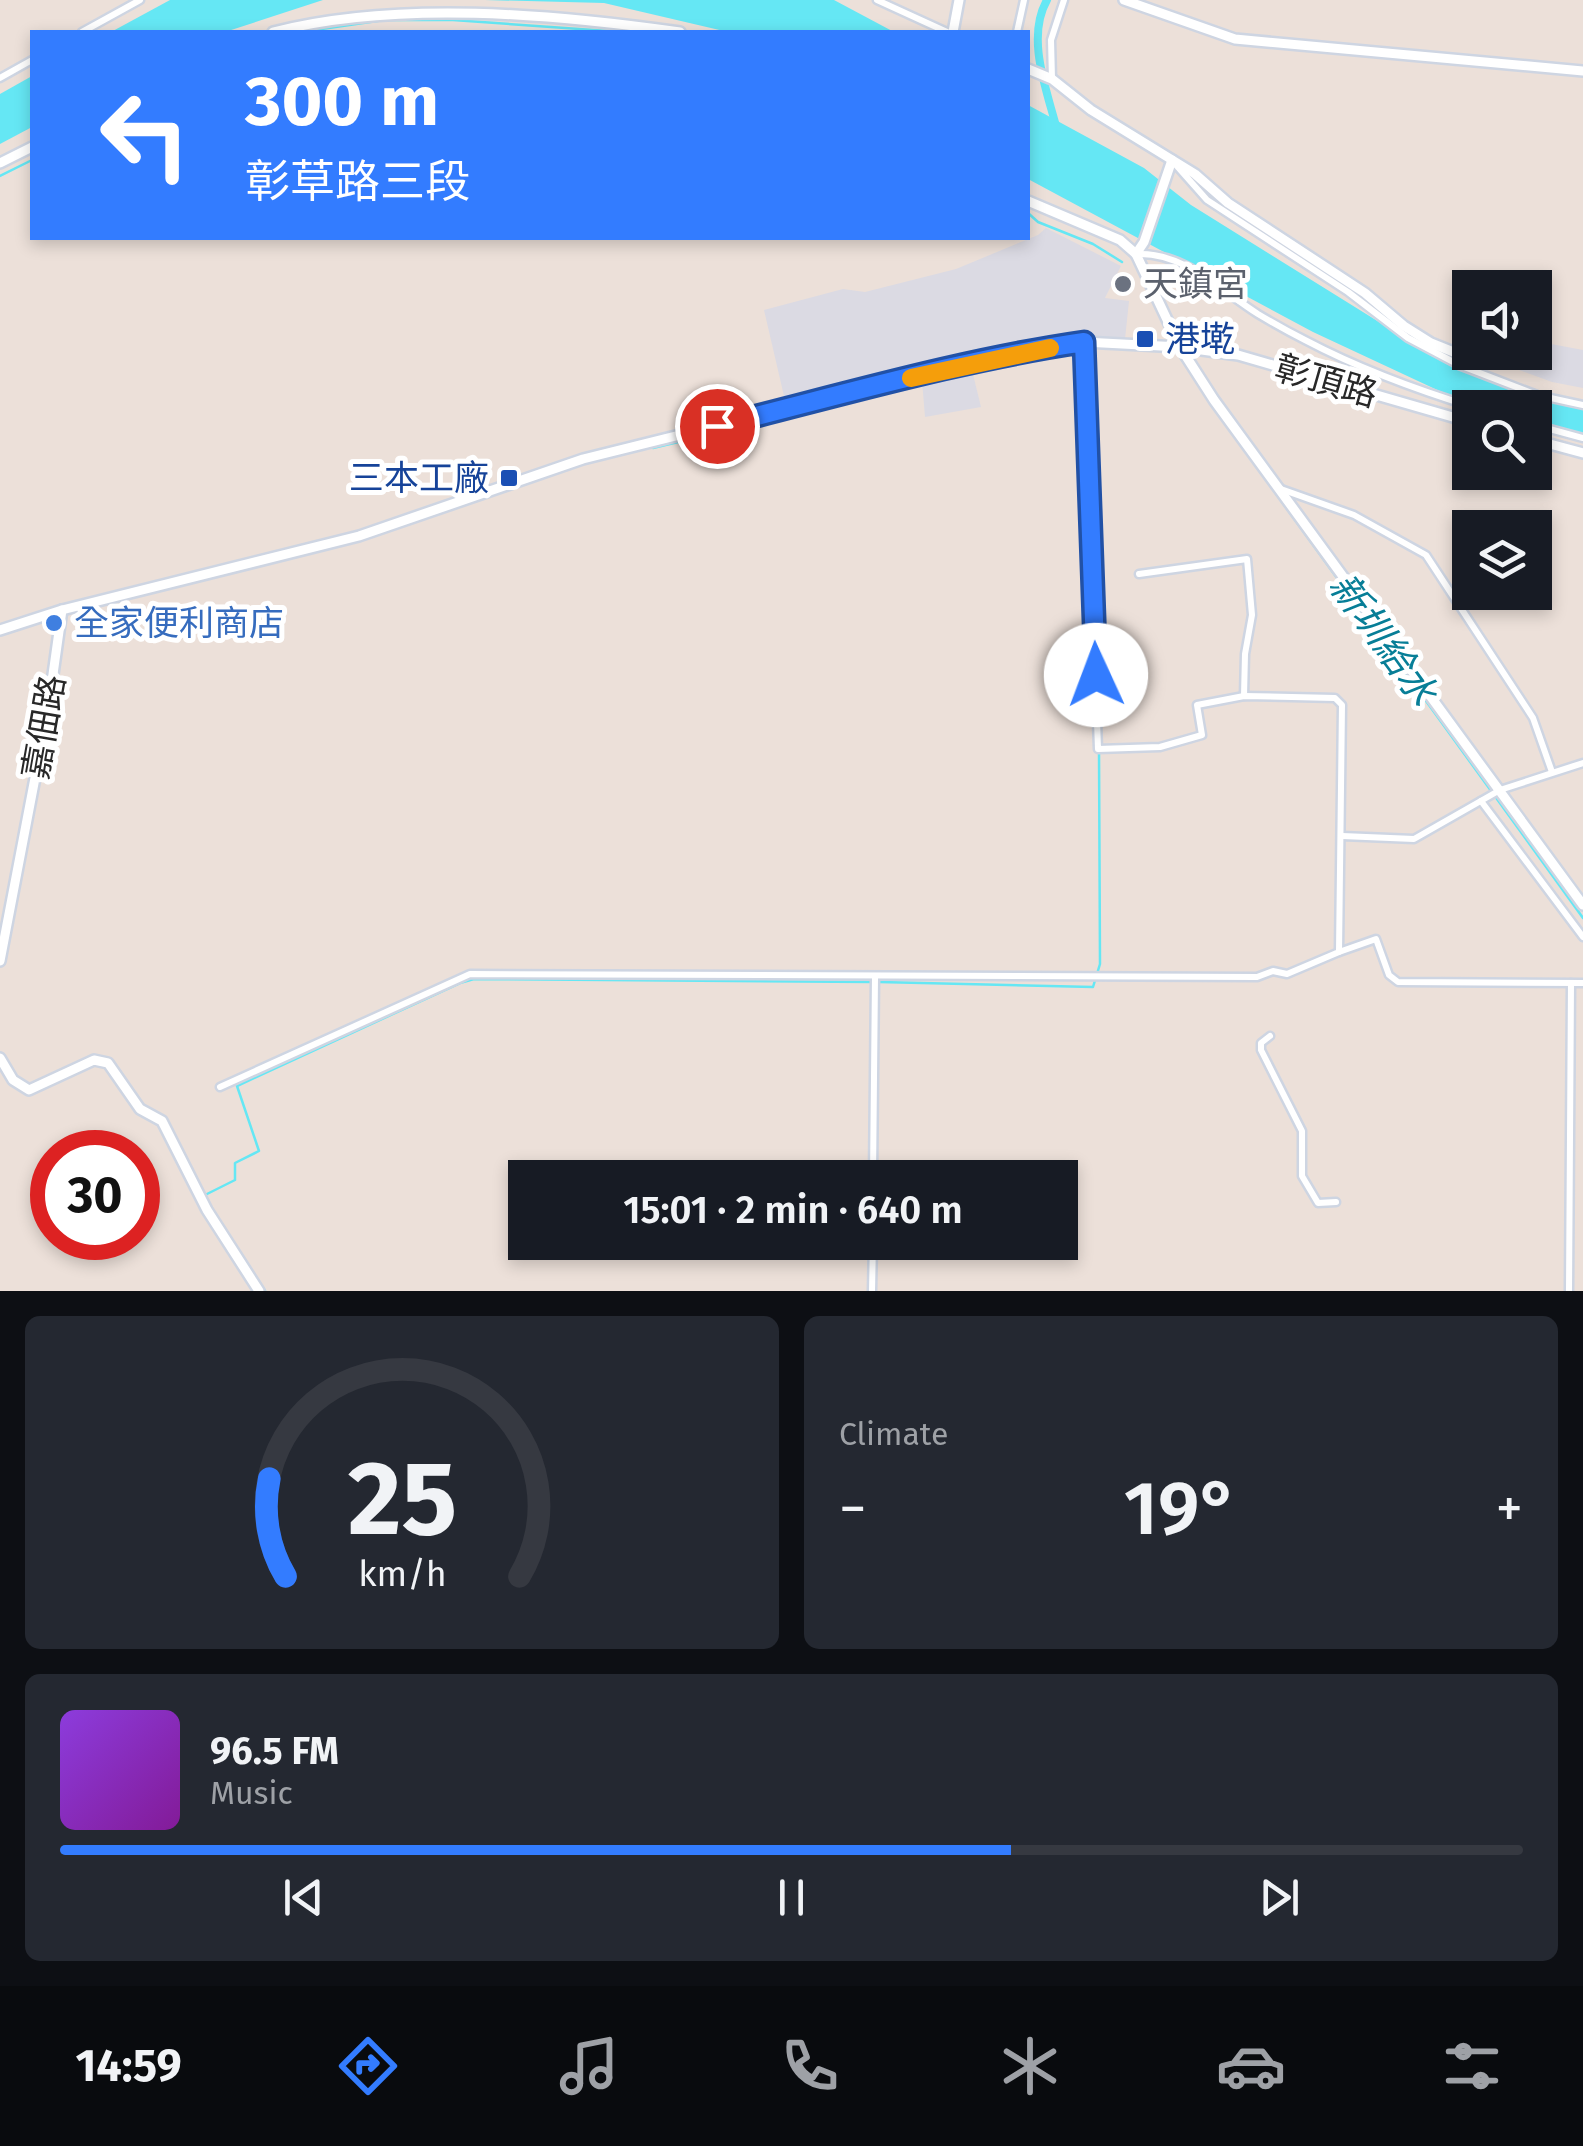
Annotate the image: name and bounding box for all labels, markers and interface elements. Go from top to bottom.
text: 300 m [245,60,439,144]
icon: left [80,70,210,200]
text: 彰草路三段 [245,155,470,209]
place label: 天鎮宮 [1143,263,1248,305]
map controls [1452,270,1552,610]
button: sound [1452,270,1552,370]
marker: 天鎮宮 [1112,273,1134,295]
place label: 港墘 [1165,318,1235,360]
marker: 港墘 [1134,328,1156,350]
street label: 彰頂路 [1270,346,1382,416]
pin [675,384,760,469]
button: search [1452,390,1552,490]
icon: arrive [690,399,745,454]
place label: 三本工廠 [349,457,489,499]
marker: 三本工廠 [498,467,520,489]
button: layers [1452,510,1552,610]
water label: 新圳給水 [1320,564,1447,716]
place label: 全家便利商店 [74,602,284,644]
marker: 全家便利商店 [43,612,65,634]
position arrow [1044,623,1148,727]
street label: 嘉佃路 [14,672,74,782]
speed limit sign: 30 [30,1130,160,1260]
text: 15:01 · 2 min · 640 m [623,1187,963,1233]
text: Climate [839,1415,948,1453]
text: 25 [347,1437,457,1562]
text: 19° [1124,1464,1238,1554]
text: − [839,1476,867,1542]
text: + [1496,1476,1523,1542]
text: km/h [358,1553,446,1595]
text: 96.5 FM [210,1728,339,1774]
text: Music [210,1774,293,1812]
icon: previous [276,1870,331,1925]
icon: pause [764,1870,819,1925]
icon: next [1252,1870,1307,1925]
icon: directions [333,2031,403,2101]
icon: music [554,2031,624,2101]
icon: phone [775,2031,845,2101]
icon: climate [995,2031,1065,2101]
icon: car [1216,2031,1286,2101]
icon: filters [1437,2031,1507,2101]
text: 14:59 [75,2039,182,2093]

